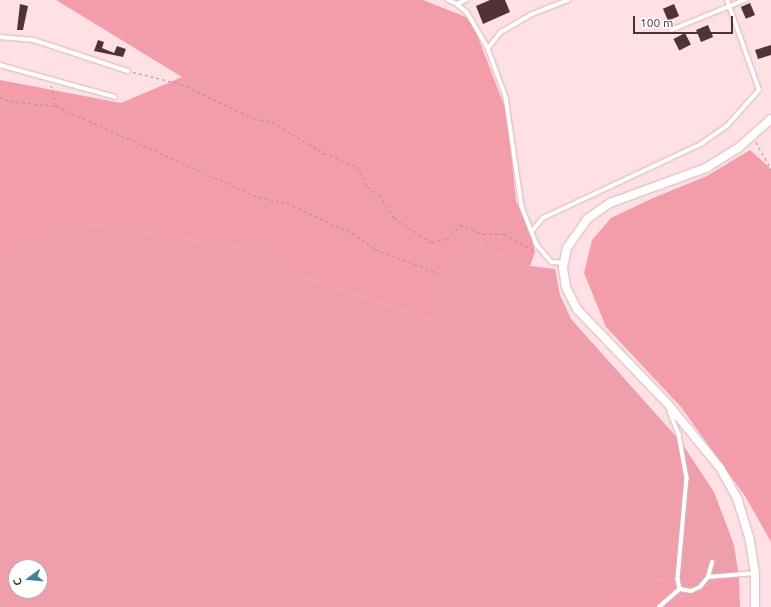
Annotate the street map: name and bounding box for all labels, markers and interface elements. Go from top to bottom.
scale bar [635,8,735,34]
text: 100 m [640,16,673,29]
north arrow [8,559,48,599]
text: С [11,577,24,587]

